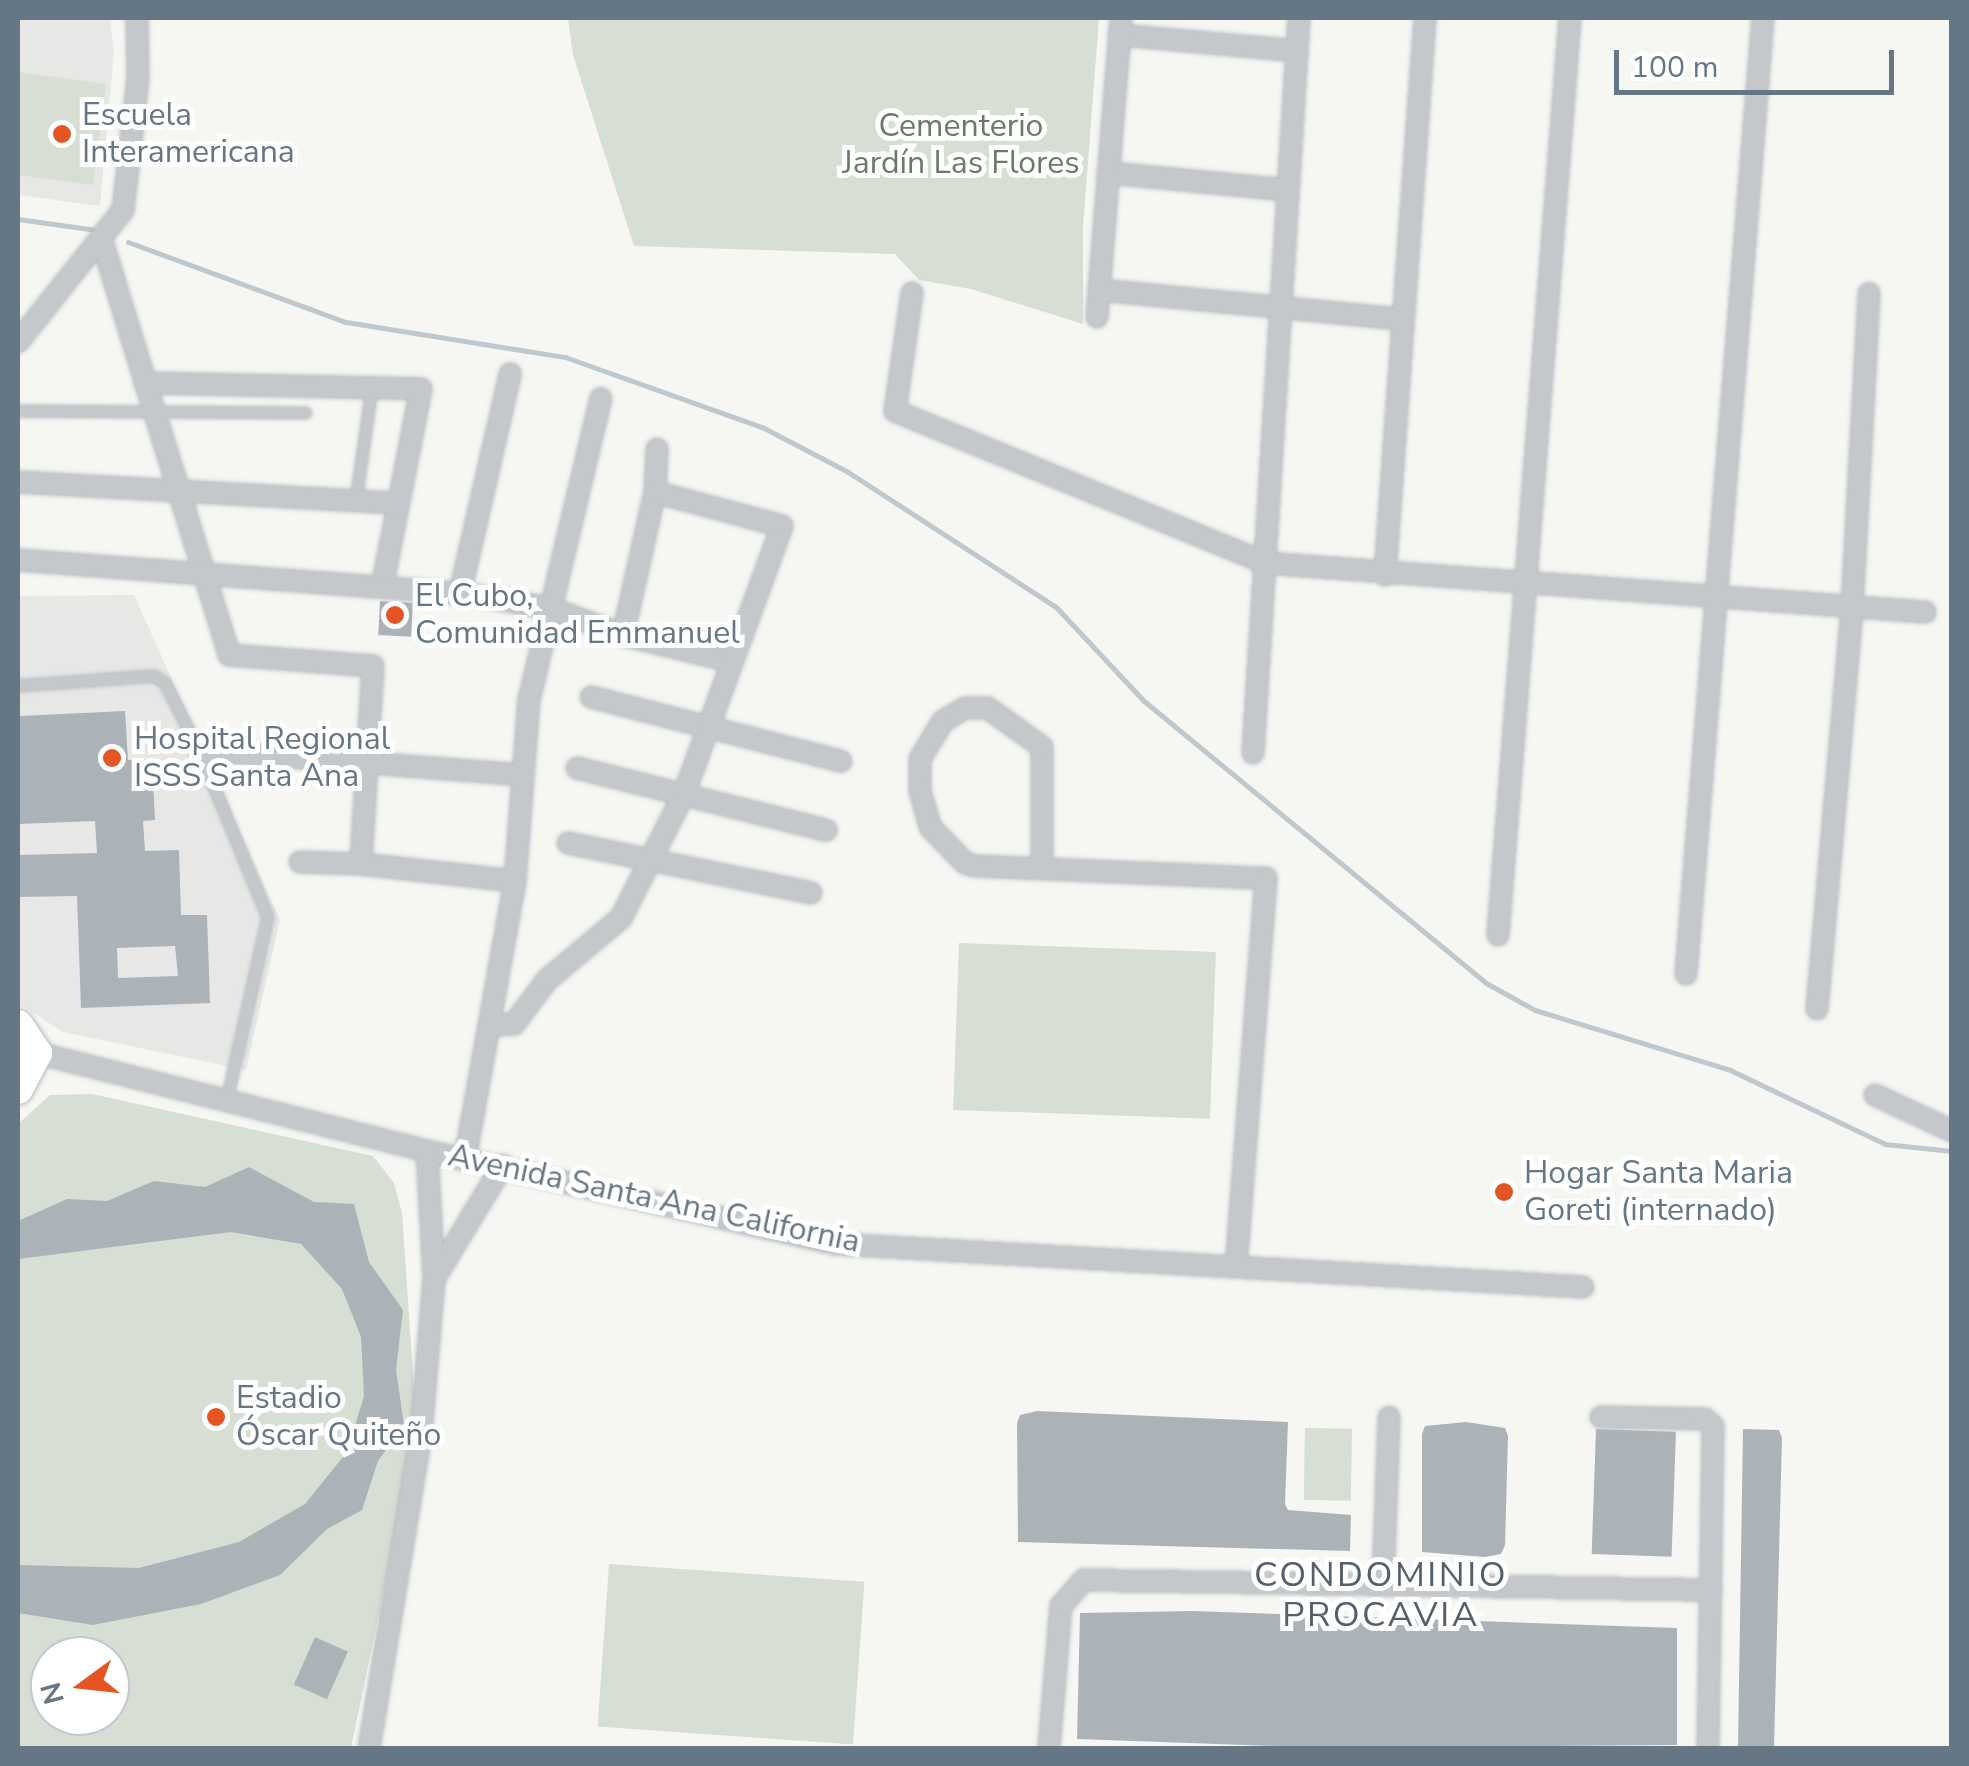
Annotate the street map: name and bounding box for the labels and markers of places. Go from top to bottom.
place label: Escuela Interamericana [82,97,295,172]
marker: Escuela Interamericana [51,123,73,145]
place label: El Cubo, Comunidad Emmanuel [415,578,740,653]
marker: El Cubo, Comunidad Emmanuel [384,604,406,626]
place label: Hospital Regional ISSS Santa Ana [134,721,390,796]
marker: Hospital Regional ISSS Santa Ana [99,745,125,771]
place label: Hogar Santa Maria Goreti (internado) [1524,1155,1793,1230]
marker: Hogar Santa Maria Goreti (internado) [1493,1181,1515,1203]
place label: Estadio Óscar Quiteño [236,1380,441,1455]
marker: Estadio Óscar Quiteño [205,1406,227,1428]

